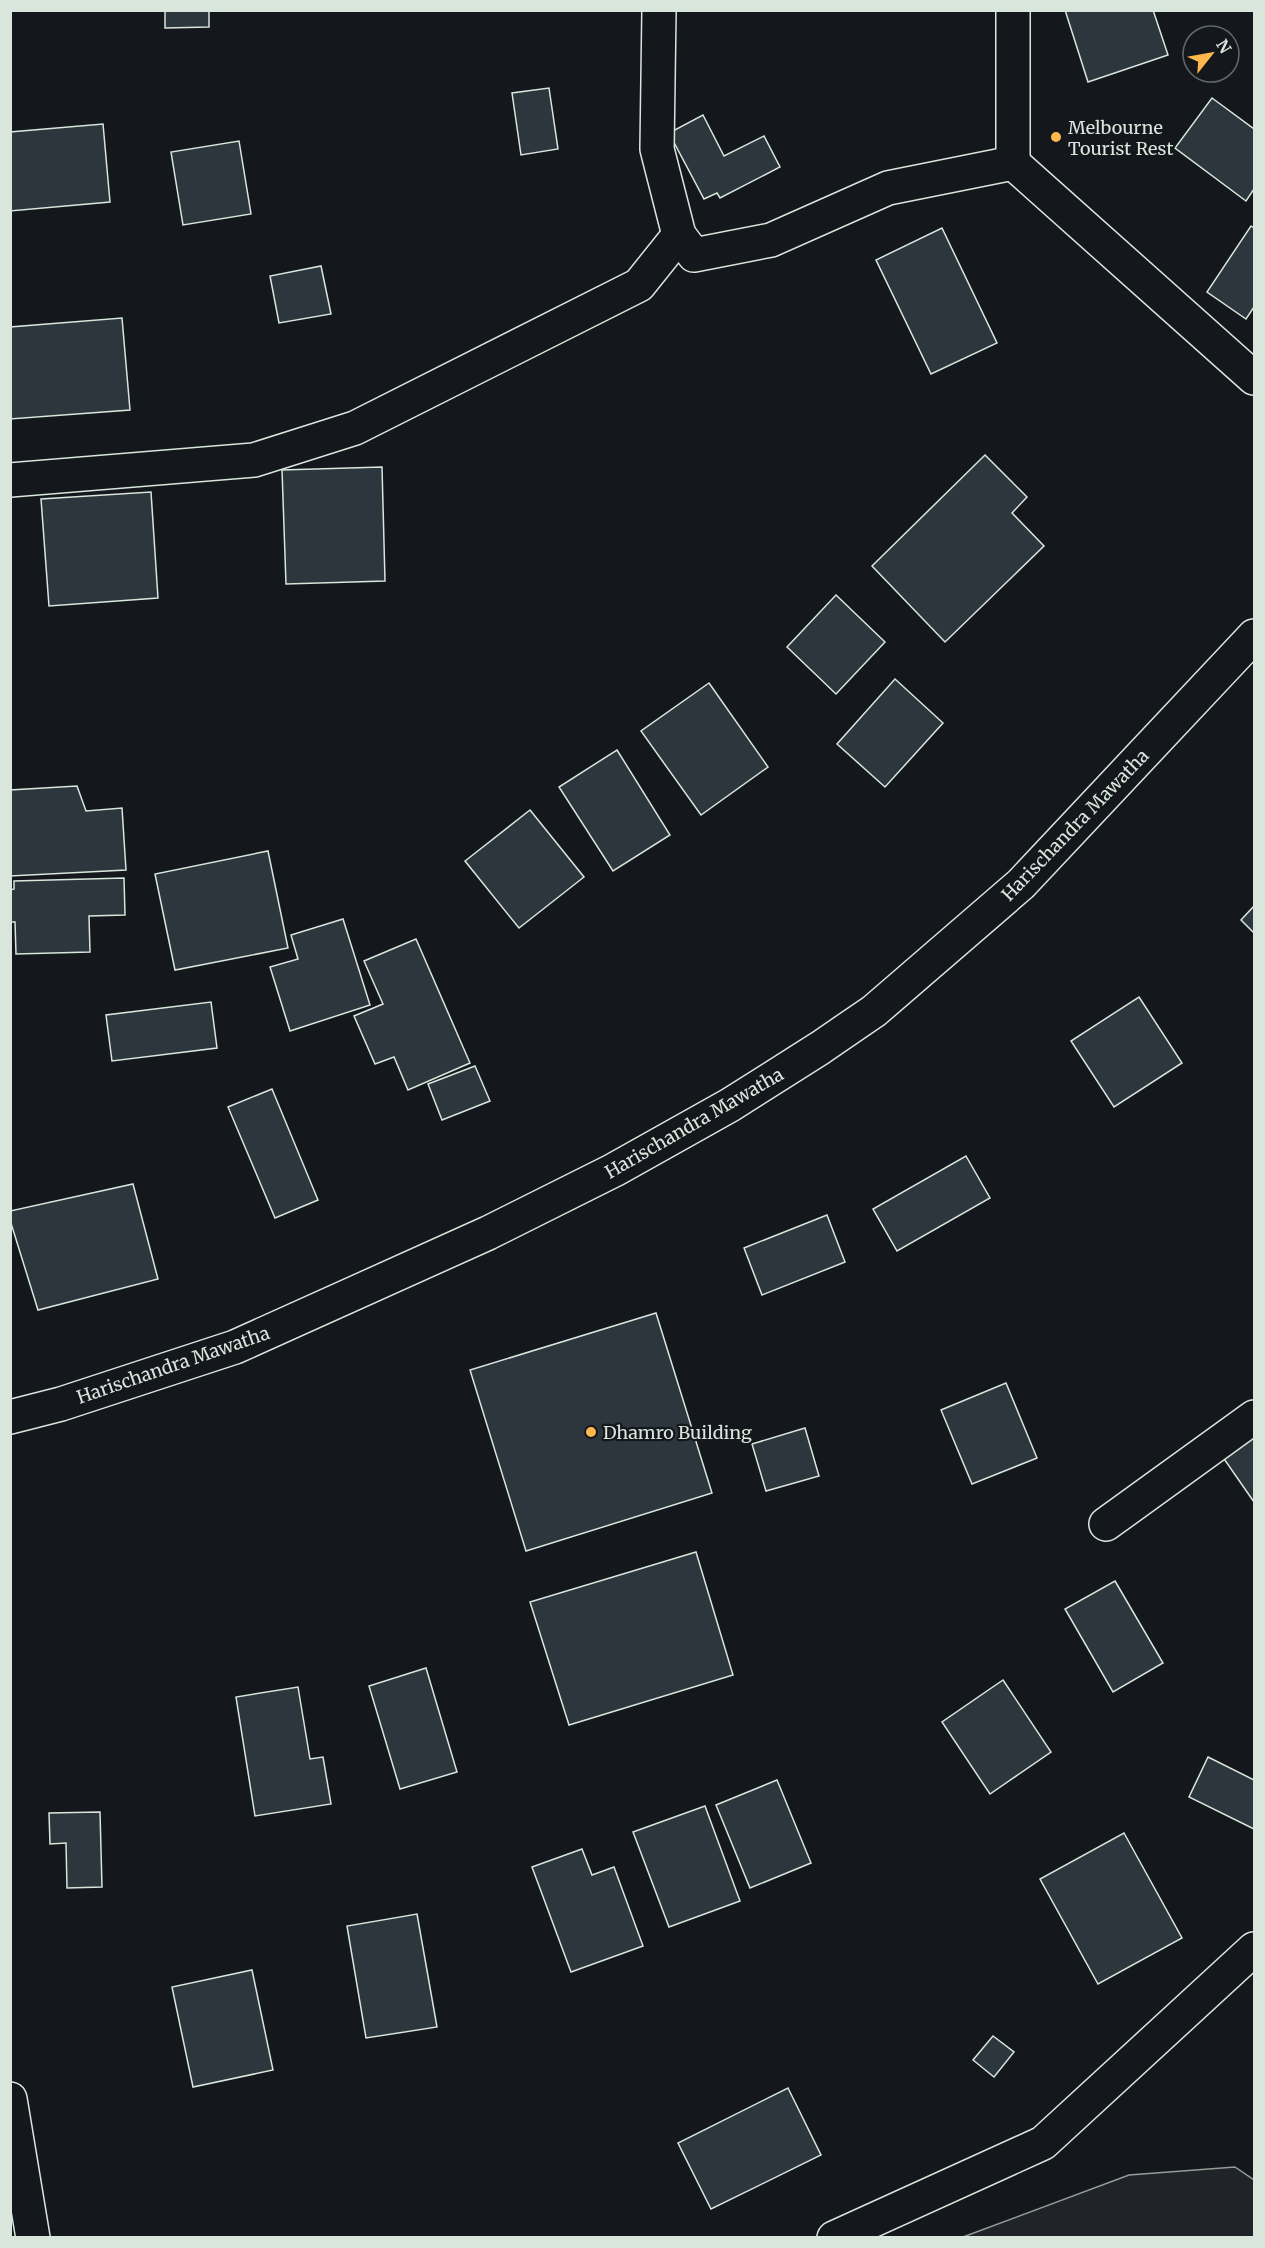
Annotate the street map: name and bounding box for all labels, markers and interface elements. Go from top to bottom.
north arrow [1181,24,1241,84]
text: N [1212,36,1236,57]
place label: Melbourne Tourist Rest [1068,116,1173,160]
marker: Melbourne Tourist Rest [1049,130,1063,144]
street label: Harischandra Mawatha [996,744,1154,906]
street label: Harischandra Mawatha [601,1062,788,1184]
street label: Harischandra Mawatha [74,1321,273,1409]
place label: Dhamro Building [603,1421,752,1444]
marker: Dhamro Building [584,1425,598,1439]

